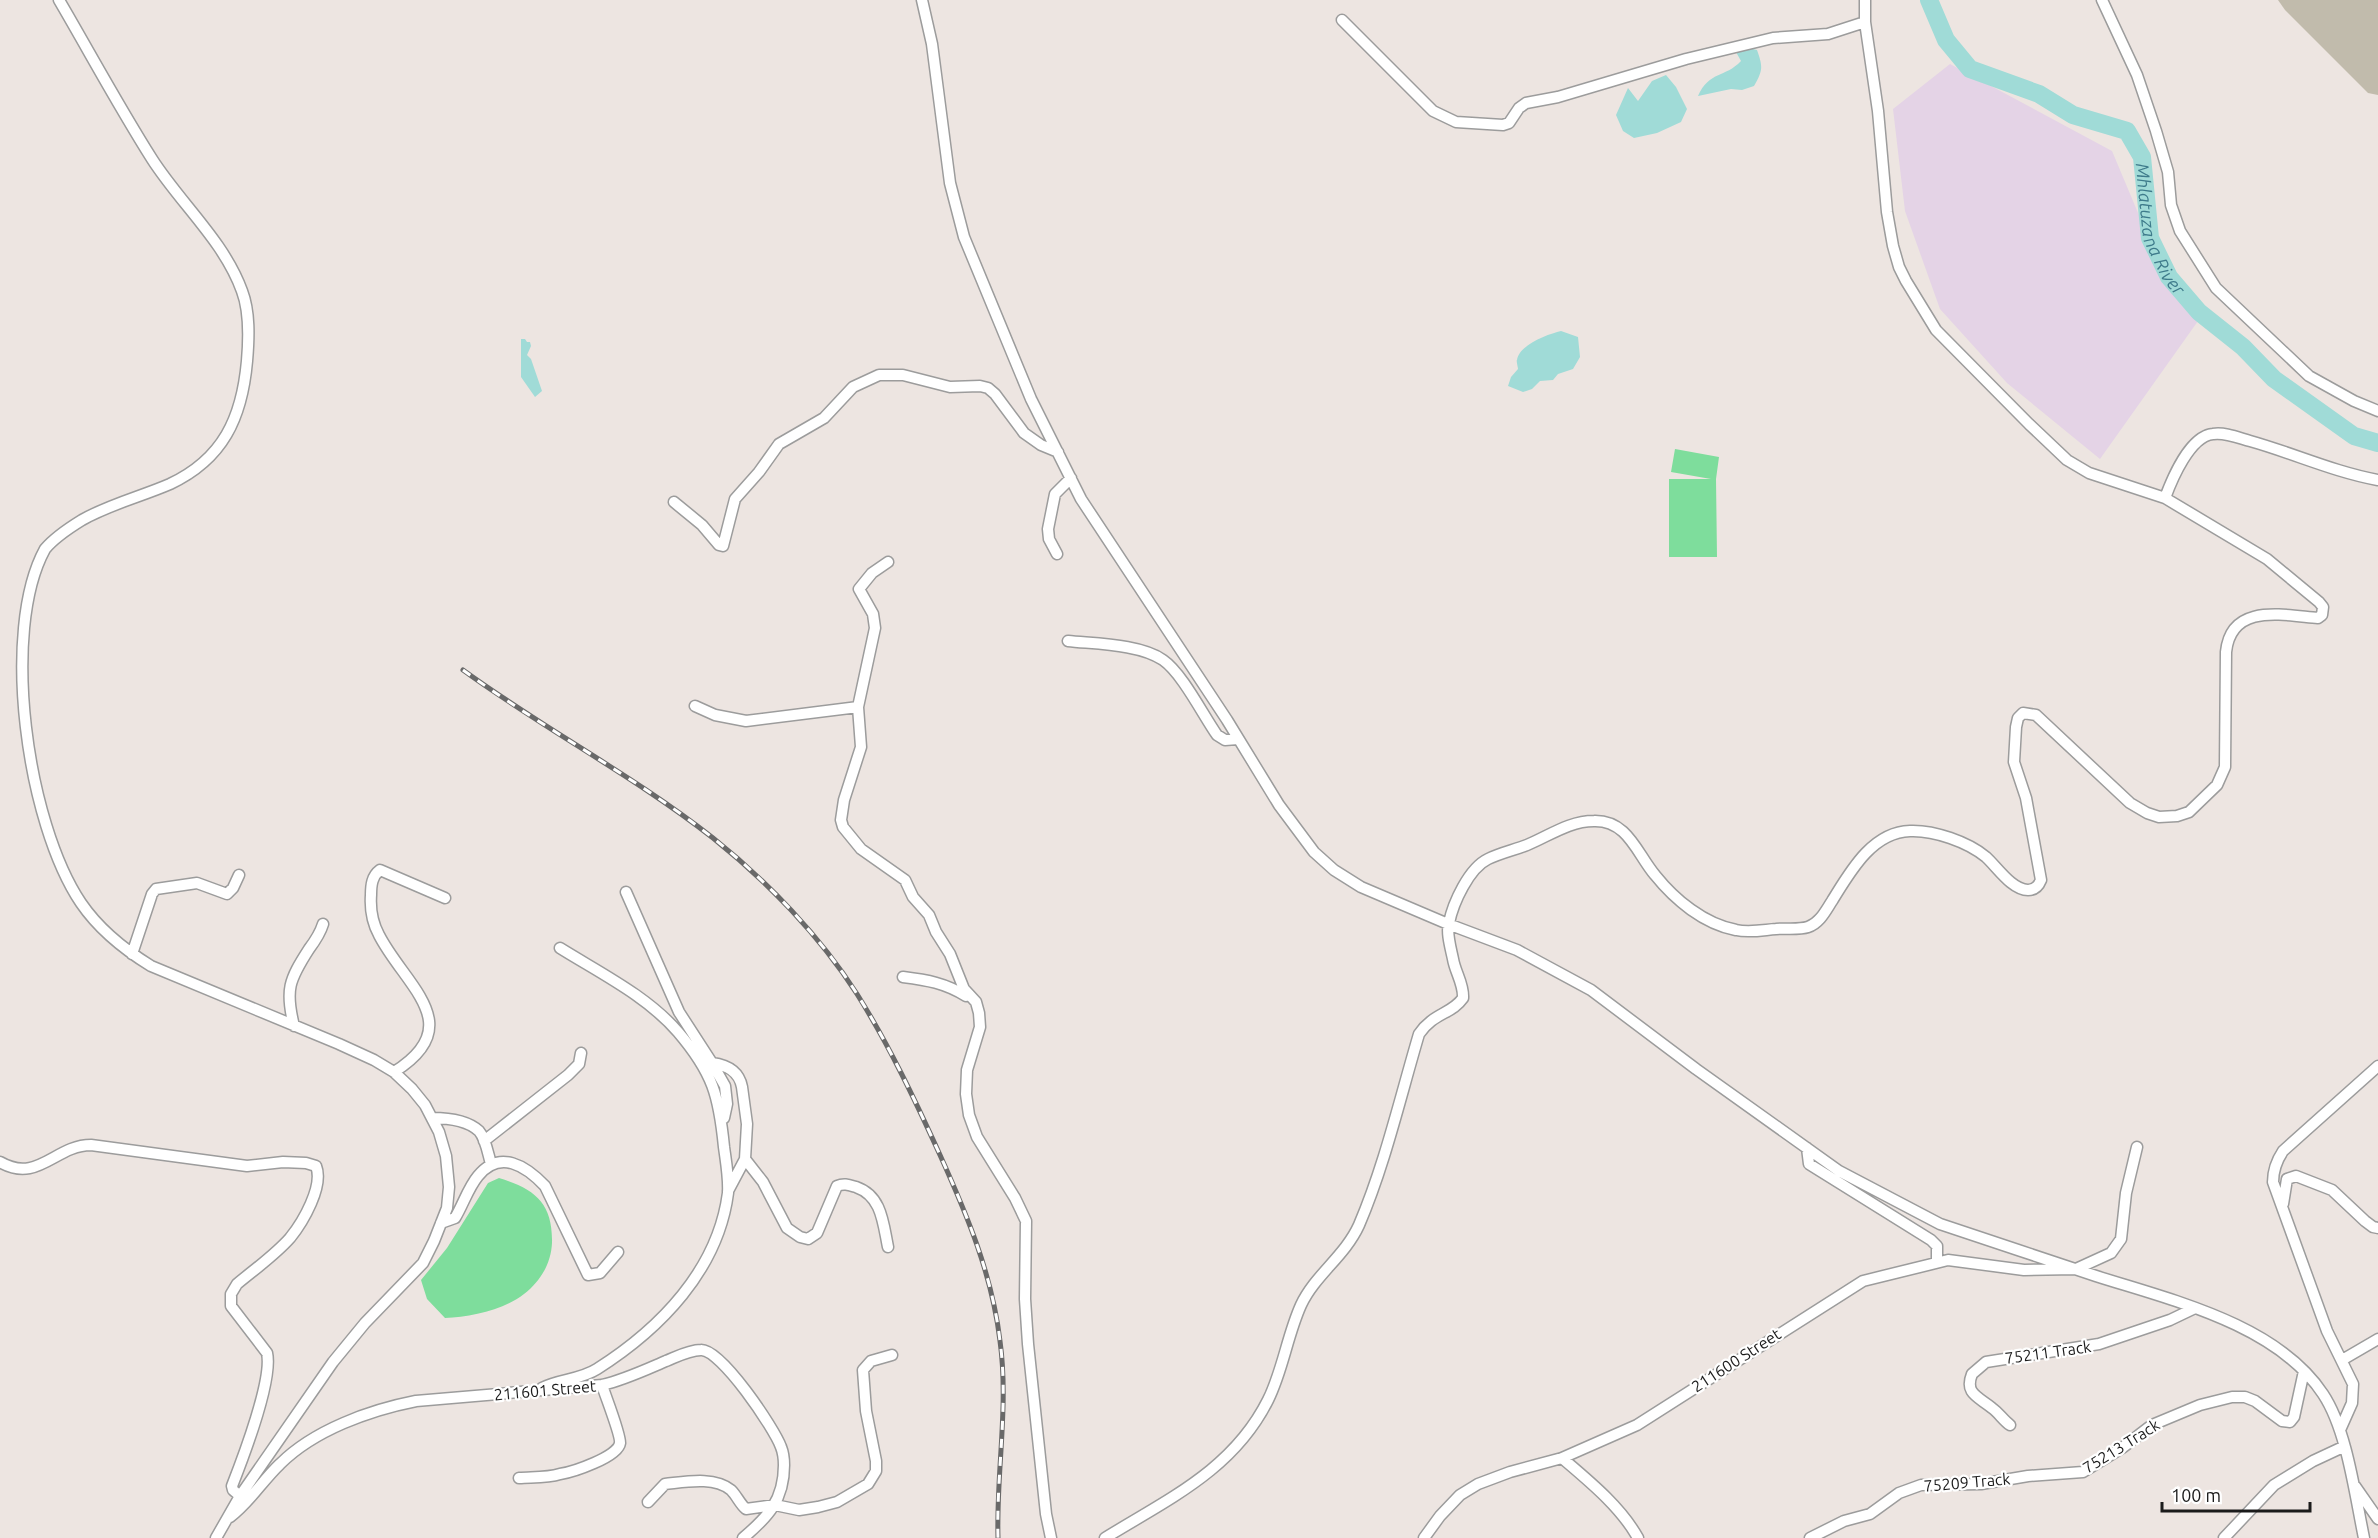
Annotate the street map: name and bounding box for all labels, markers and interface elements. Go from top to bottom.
water label: Mhlatuzana River [2133,162,2190,299]
street label: 211600 Street [1688,1324,1784,1395]
street label: 75211 Track [2004,1337,2092,1367]
street label: 211601 Street [493,1377,598,1403]
street label: 75213 Track [2079,1415,2163,1477]
street label: 75209 Track [1923,1469,2011,1495]
scale bar [2162,1475,2310,1513]
text: 100 m [2171,1485,2221,1505]

